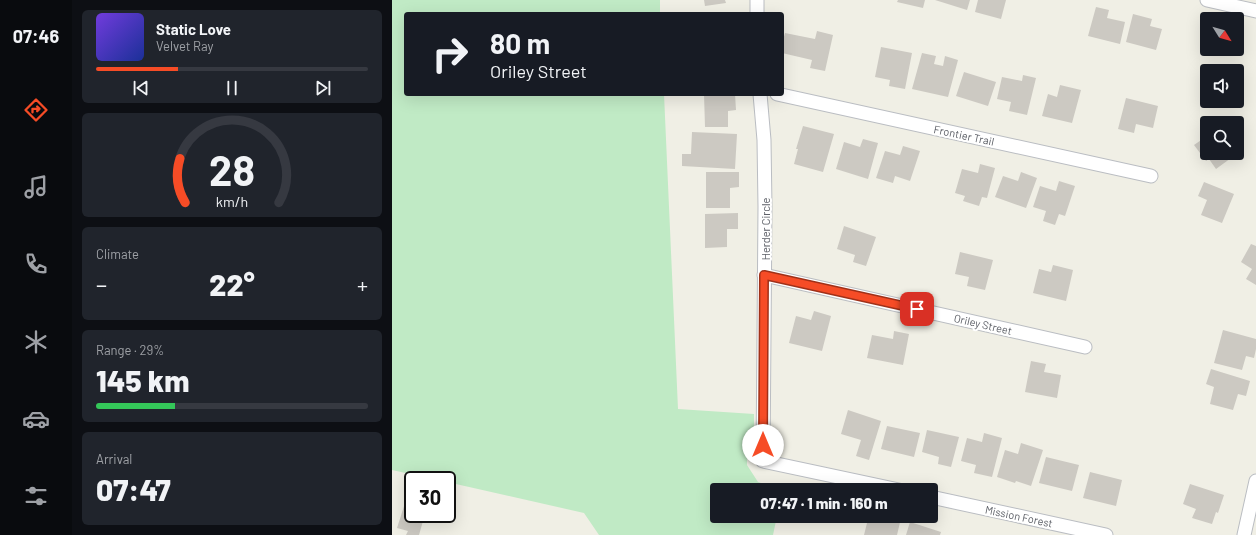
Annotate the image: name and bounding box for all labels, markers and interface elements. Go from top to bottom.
north arrow [1200,12,1244,56]
map controls [1200,12,1244,160]
text: Static Love [156,20,231,38]
text: 07:46 [13,25,59,47]
text: 80 m [490,26,550,60]
icon: right [424,28,476,80]
text: Velvet Ray [156,38,214,54]
text: Oriley Street [490,60,587,82]
button: sound [1200,64,1244,108]
icon: previous [130,77,152,99]
icon: pause [221,77,243,99]
icon: next [312,77,334,99]
icon: directions [22,96,50,124]
button: search [1200,116,1244,160]
street label: Frontier Trail [933,122,995,148]
text: 28 [209,144,255,194]
icon: music [22,173,50,201]
text: km/h [216,192,248,209]
street label: Herder Circle [759,198,772,260]
text: Climate [96,246,139,262]
icon: phone [22,250,50,278]
text: 22° [209,266,255,302]
text: − [96,271,107,297]
text: + [357,271,368,297]
pin [900,292,934,326]
icon: arrive [906,298,928,320]
street label: Oriley Street [953,311,1013,337]
icon: climate [22,328,50,356]
text: Range · 29% [96,342,164,358]
text: 145 km [96,362,189,398]
icon: car [22,405,50,433]
position arrow [742,424,784,466]
text: Arrival [96,451,132,467]
text: 07:47 [96,471,171,507]
speed limit sign: 30 [404,471,456,523]
icon: filters [22,482,50,510]
text: 07:47 · 1 min · 160 m [760,494,888,512]
street label: Mission Forest [984,502,1054,530]

